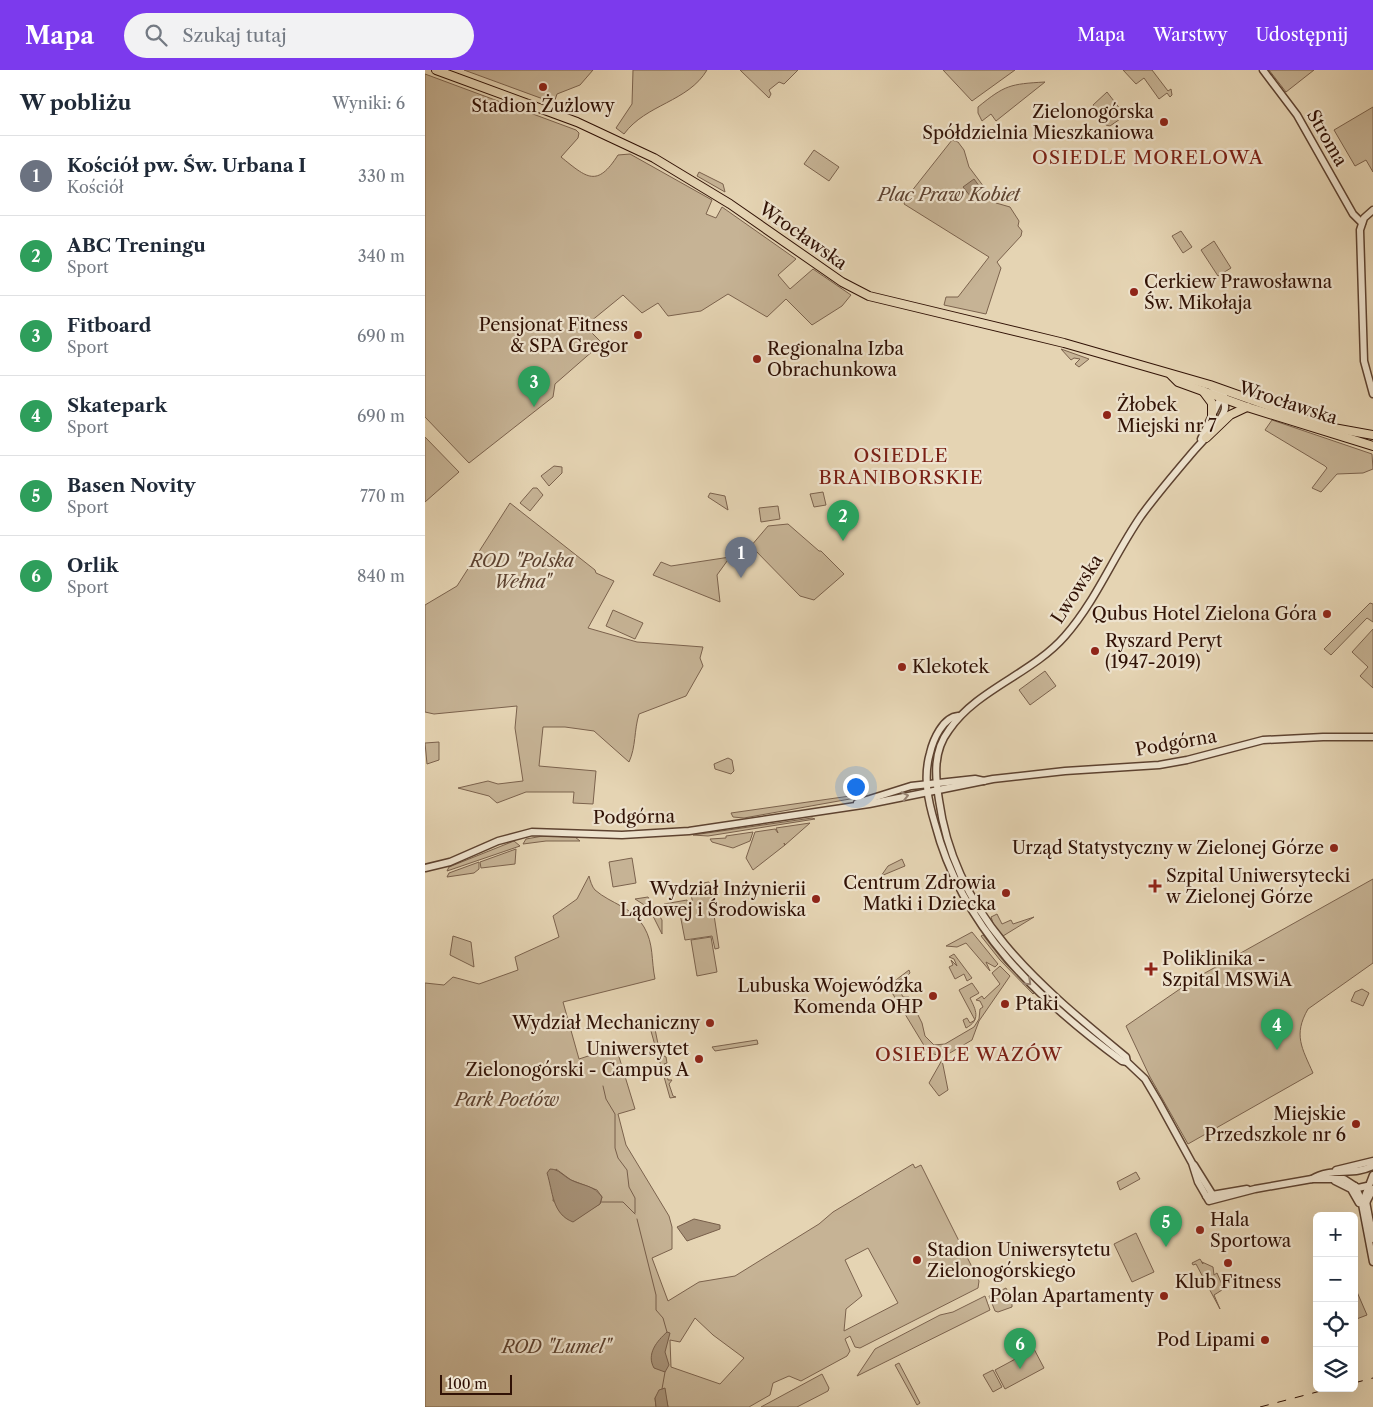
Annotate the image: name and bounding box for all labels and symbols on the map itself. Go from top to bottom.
marker: Stadion Żużlowy [537,81,549,93]
place label: Stadion Żużlowy [471,94,616,117]
place label: Zielonogórska Spółdzielnia Mieszkaniowa [922,101,1154,144]
street label: Stroma [1302,106,1352,171]
marker: Zielonogórska Spółdzielnia Mieszkaniowa [1158,116,1170,128]
district label: OSIEDLE MORELOWA [1032,146,1264,169]
park label: Plac Praw Kobiet [876,184,1022,206]
street label: Wrocławska [754,197,852,275]
place label: Cerkiew Prawosławna Św. Mikołaja [1144,271,1333,314]
marker: Cerkiew Prawosławna Św. Mikołaja [1128,286,1140,298]
place label: Pensjonat Fitness & SPA Gregor [479,314,628,357]
marker: Pensjonat Fitness & SPA Gregor [632,329,644,341]
place label: Regionalna Izba Obrachunkowa [767,338,905,381]
marker: Regionalna Izba Obrachunkowa [751,353,763,365]
pin: 3 [518,366,550,407]
street label: Wrocławska [1235,376,1341,429]
place label: Żłobek Miejski nr 7 [1117,393,1217,437]
marker: Żłobek Miejski nr 7 [1101,409,1113,421]
district label: OSIEDLE BRANIBORSKIE [818,444,984,489]
pin: 2 [827,500,859,541]
pin: 1 [725,537,757,578]
park label: ROD "Polska Wełna" [468,550,575,593]
street label: Lwowska [1047,550,1108,628]
place label: Qubus Hotel Zielona Góra [1092,603,1317,625]
marker: Qubus Hotel Zielona Góra [1321,608,1333,620]
place label: Ryszard Peryt (1947-2019) [1105,630,1223,673]
marker: Ryszard Peryt (1947-2019) [1089,645,1101,657]
place label: Klekotek [912,656,991,678]
marker: Klekotek [896,661,908,673]
street label: Podgórna [1134,725,1219,761]
your location [843,774,869,800]
one-way arrow [901,791,910,802]
street label: Podgórna [593,805,676,829]
place label: Urząd Statystyczny w Zielonej Górze [1012,837,1324,859]
marker: Urząd Statystyczny w Zielonej Górze [1328,842,1340,854]
place label: Szpital Uniwersytecki w Zielonej Górze [1165,865,1351,908]
place label: Centrum Zdrowia Matki i Dziecka [843,872,997,915]
place label: Wydział Inżynierii Lądowej i Środowiska [620,878,807,921]
marker: Szpital Uniwersytecki w Zielonej Górze [1148,879,1162,893]
marker: Centrum Zdrowia Matki i Dziecka [1000,887,1012,899]
marker: Wydział Inżynierii Lądowej i Środowiska [810,893,822,905]
place label: Poliklinika - Szpital MSWiA [1162,948,1293,991]
marker: Poliklinika - Szpital MSWiA [1144,962,1158,976]
place label: Lubuska Wojewódzka Komenda OHP [738,975,923,1018]
one-way arrow [1023,976,1032,985]
marker: Lubuska Wojewódzka Komenda OHP [927,990,939,1002]
place label: Ptaki [1015,993,1059,1015]
marker: Ptaki [999,998,1011,1010]
pin: 4 [1261,1009,1293,1050]
place label: Wydział Mechaniczny [511,1012,701,1034]
marker: Wydział Mechaniczny [704,1017,716,1029]
place label: Uniwersytet Zielonogórski - Campus A [465,1038,690,1081]
district label: OSIEDLE WAZÓW [875,1043,1063,1066]
marker: Uniwersytet Zielonogórski - Campus A [693,1053,705,1065]
park label: Park Poetów [453,1089,559,1111]
place label: Miejskie Przedszkole nr 6 [1204,1103,1346,1146]
marker: Miejskie Przedszkole nr 6 [1350,1118,1362,1130]
pin: 5 [1150,1206,1182,1247]
place label: Hala Sportowa [1210,1209,1292,1252]
marker: Hala Sportowa [1194,1224,1206,1236]
place label: Stadion Uniwersytetu Zielonogórskiego [927,1239,1111,1282]
marker: Stadion Uniwersytetu Zielonogórskiego [911,1254,923,1266]
marker: Klub Fitness [1222,1257,1234,1269]
place label: Klub Fitness [1175,1271,1281,1293]
place label: Polan Apartamenty [989,1285,1155,1307]
marker: Polan Apartamenty [1158,1290,1170,1302]
pin: 6 [1004,1328,1036,1369]
place label: Pod Lipami [1157,1329,1256,1351]
marker: Pod Lipami [1259,1334,1271,1346]
park label: ROD "Lumel" [500,1336,613,1358]
scale bar [440,1372,513,1395]

